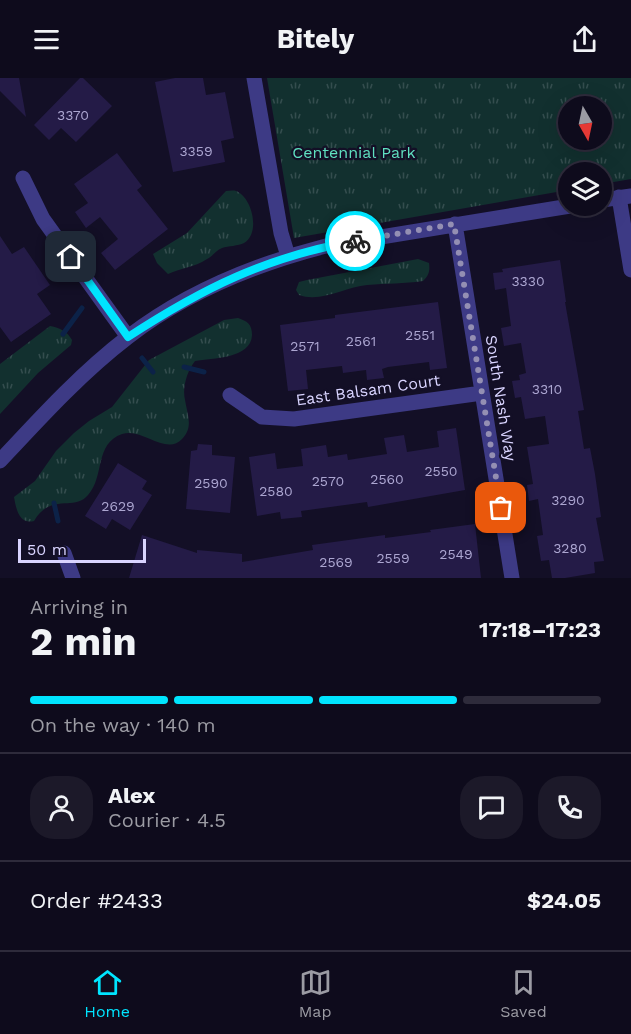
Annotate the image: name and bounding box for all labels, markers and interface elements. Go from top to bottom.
icon: menu [30,23,63,56]
text: Bitely [277,23,354,55]
icon: share [568,23,601,56]
north arrow [558,96,612,150]
map controls [558,96,612,216]
house number: 3370 [57,107,89,123]
house number: 3359 [179,143,213,159]
park label: Centennial Park [292,143,416,162]
button: layers [558,162,612,216]
courier [325,211,385,271]
icon: bike [339,225,372,258]
pin [45,231,96,282]
icon: home [54,240,87,273]
house number: 3330 [511,273,545,289]
house number: 2551 [405,327,435,343]
house number: 2561 [346,333,376,349]
street label: South Nash Way [482,334,520,463]
house number: 2571 [290,338,320,354]
street label: East Balsam Court [295,370,442,410]
house number: 3310 [532,381,562,397]
house number: 2550 [424,463,458,479]
house number: 2560 [370,471,404,487]
house number: 2570 [312,473,344,489]
house number: 2590 [194,475,228,491]
pin [475,482,526,533]
house number: 2580 [259,483,293,499]
icon: bag [484,491,517,524]
house number: 3290 [551,492,585,508]
house number: 2629 [101,498,135,514]
scale bar [18,536,146,564]
text: 50 m [27,540,67,559]
house number: 3280 [553,540,587,556]
house number: 2549 [439,546,473,562]
house number: 2559 [376,550,410,566]
house number: 2569 [319,554,353,570]
text: Arriving in [30,595,128,619]
text: 17:18–17:23 [479,617,601,642]
text: 2 min [30,619,137,664]
text: On the way · 140 m [30,713,216,737]
button: person [30,776,93,839]
button: chat [460,776,523,839]
button: phone [538,776,601,839]
text: Alex [108,783,155,808]
text: Courier · 4.5 [108,808,226,832]
text: Order #2433 [30,888,163,913]
text: $24.05 [527,888,601,913]
tab: Home [84,966,130,1021]
tab: Map [299,966,332,1021]
tab: Saved [500,966,547,1021]

